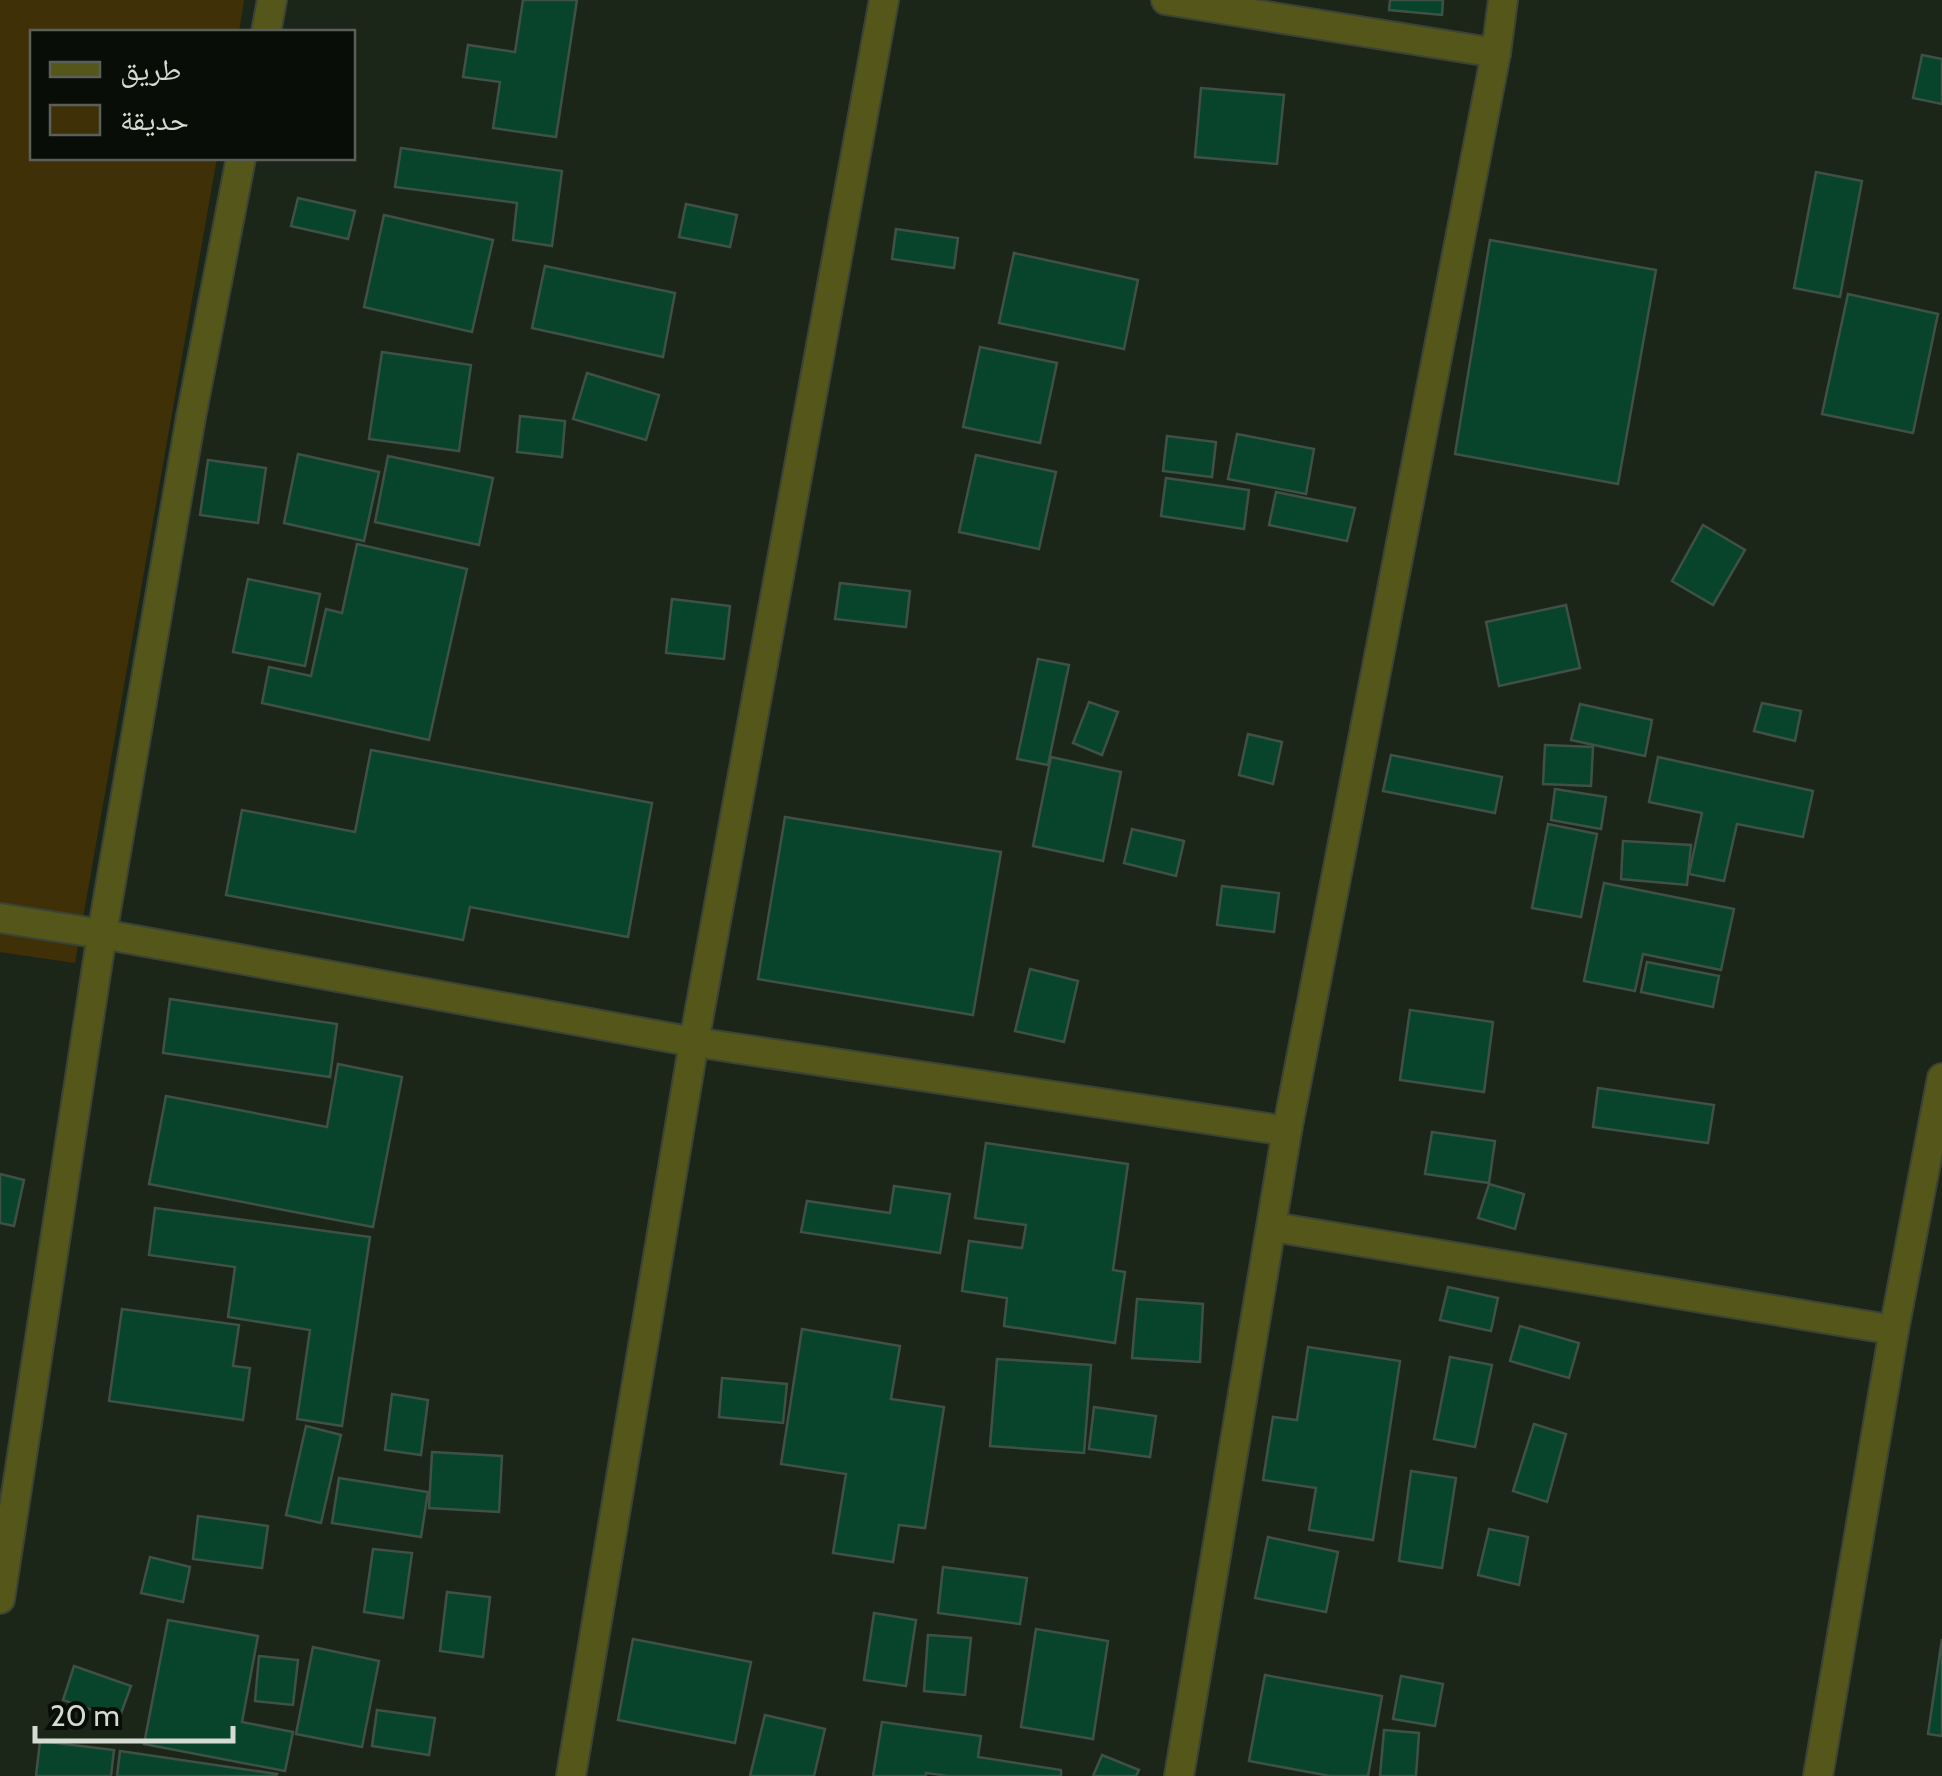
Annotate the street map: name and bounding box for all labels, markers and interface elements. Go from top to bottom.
legend [30,30,355,160]
text: طريق [120,51,181,88]
text: حديقة [120,101,189,138]
scale bar [35,1681,232,1743]
text: 20 m [50,1697,120,1734]

